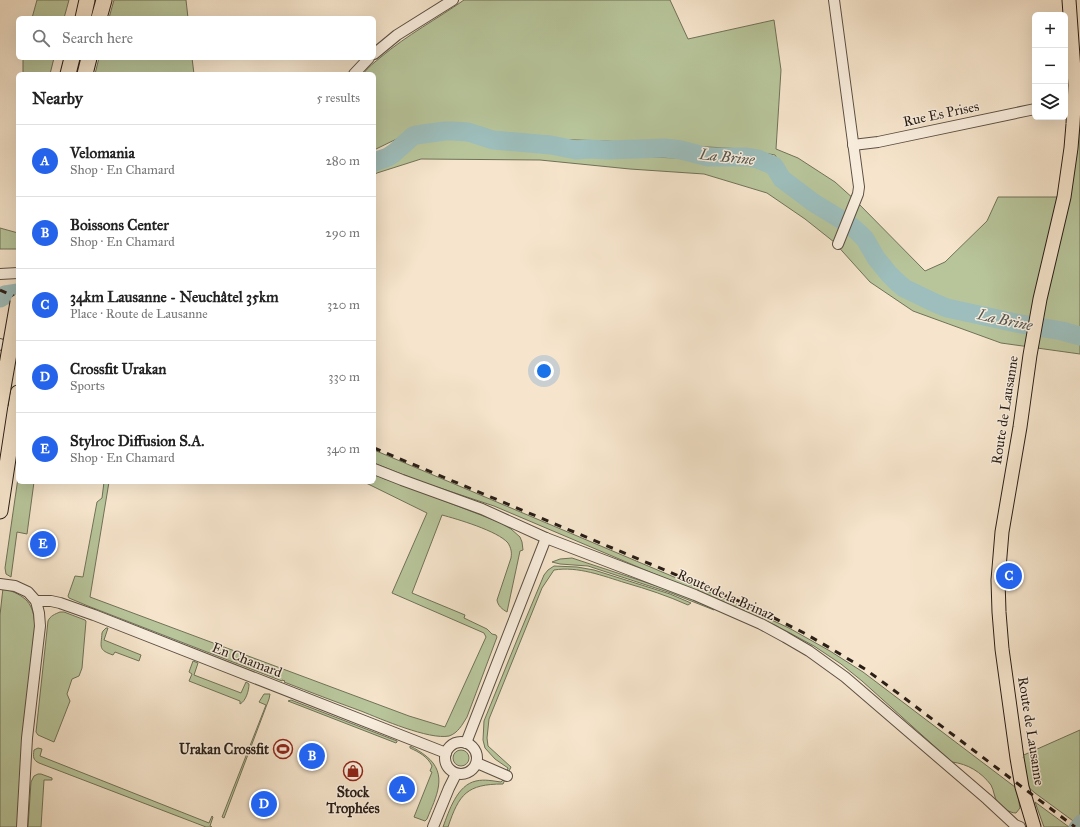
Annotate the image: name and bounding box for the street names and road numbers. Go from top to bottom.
street label: Rue Es Prises [901,98,981,130]
street label: Route de Lausanne [988,354,1022,466]
street label: Route de la Brinaz [675,566,778,624]
street label: En Chamard [210,639,284,681]
street label: Route de Lausanne [1014,675,1048,787]

